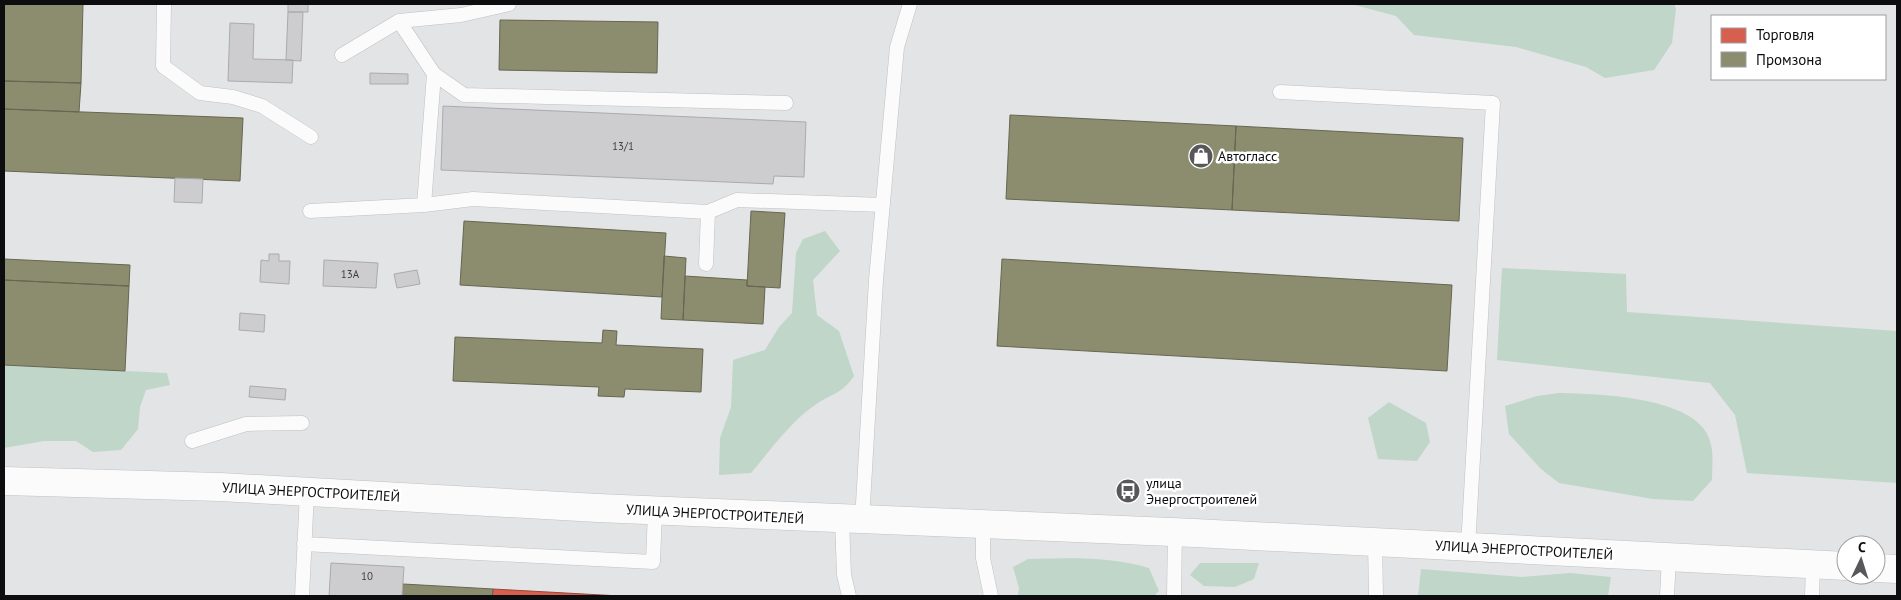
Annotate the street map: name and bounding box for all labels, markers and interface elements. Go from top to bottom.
legend [1711,15,1886,80]
text: Торговля [1756,25,1814,44]
text: Промзона [1756,50,1822,69]
house number: 13/1 [612,139,634,153]
shop icon: Автогласс [1188,143,1214,169]
place label: Автогласс [1218,147,1277,165]
house number: 13А [341,267,360,281]
place label: улица Энергостроителей [1146,474,1257,508]
street label: УЛИЦА ЭНЕРГОСТРОИТЕЛЕЙ [222,478,400,506]
bus stop icon: улица Энергостроителей [1115,478,1141,504]
street label: УЛИЦА ЭНЕРГОСТРОИТЕЛЕЙ [626,500,804,528]
north arrow [1836,535,1886,585]
street label: УЛИЦА ЭНЕРГОСТРОИТЕЛЕЙ [1435,536,1613,564]
text: С [1857,538,1867,556]
house number: 10 [361,569,373,583]

